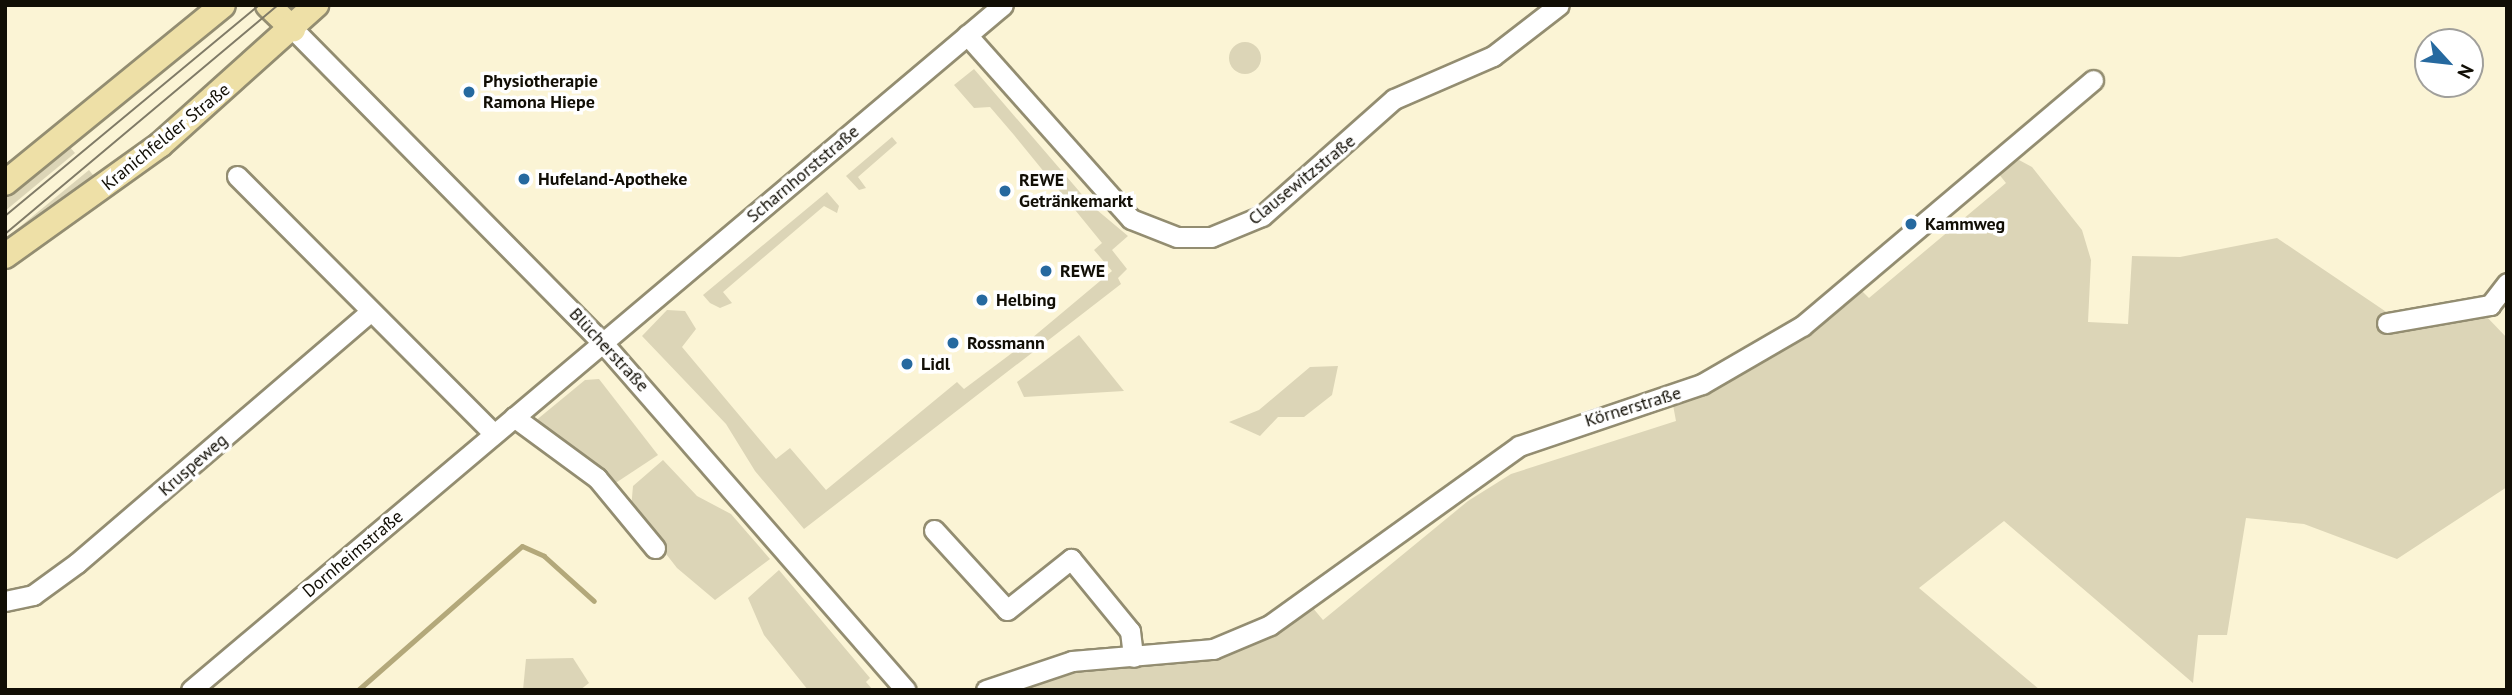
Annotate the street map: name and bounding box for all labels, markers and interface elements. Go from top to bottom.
north arrow [2414,28,2484,98]
text: N [2452,61,2479,83]
place label: Physiotherapie Ramona Hiepe [483,71,598,114]
street label: Kranichfelder Straße [98,79,234,195]
marker: Physiotherapie Ramona Hiepe [461,84,477,100]
street label: Scharnhorststraße [742,121,864,227]
street label: Clausewitzstraße [1244,130,1360,230]
place label: Hufeland-Apotheke [538,168,687,190]
place label: REWE Getränkemarkt [1019,170,1133,212]
marker: Hufeland-Apotheke [516,171,532,187]
marker: REWE Getränkemarkt [997,183,1013,199]
place label: Kammweg [1925,213,2005,235]
marker: Kammweg [1903,216,1919,232]
place label: REWE [1060,260,1105,282]
marker: REWE [1038,263,1054,279]
place label: Helbing [996,289,1056,311]
marker: Helbing [974,292,990,308]
street label: Blücherstraße [565,303,653,397]
place label: Rossmann [967,332,1045,354]
marker: Rossmann [945,335,961,351]
place label: Lidl [921,353,950,375]
marker: Lidl [899,356,915,372]
street label: Körnerstraße [1582,382,1684,432]
street label: Kruspeweg [154,429,232,501]
street label: Dornheimstraße [298,506,408,602]

